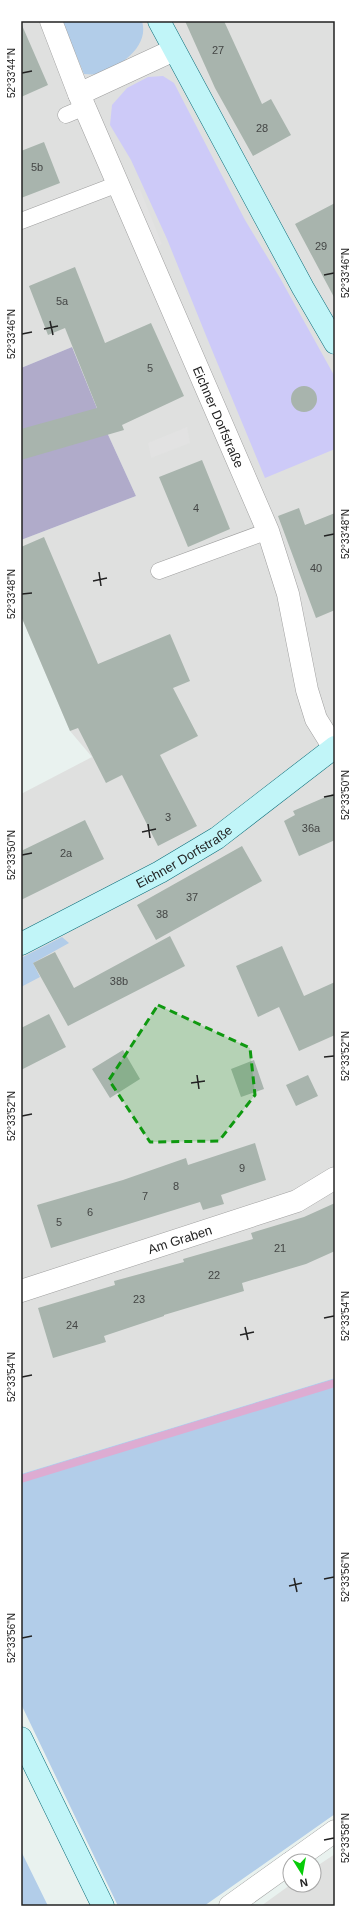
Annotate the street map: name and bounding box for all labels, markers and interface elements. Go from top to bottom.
house number: 27 [212,44,224,56]
text: 52°33'44"N [6,48,17,98]
house number: 28 [256,122,268,134]
house number: 5b [31,161,43,173]
house number: 29 [315,240,327,252]
text: 52°33'46"N [340,248,351,298]
house number: 5a [56,295,69,307]
text: 52°33'46"N [6,309,17,359]
house number: 5 [147,362,153,374]
street label: Eichner Dorfstraße [190,364,247,470]
house number: 4 [193,502,199,514]
text: 52°33'48"N [340,509,351,559]
house number: 40 [310,562,322,574]
text: 52°33'48"N [6,569,17,619]
text: 52°33'50"N [340,770,351,820]
house number: 3 [165,811,171,823]
street label: Eichner Dorfstraße [133,822,235,891]
house number: 36a [302,822,321,834]
text: 52°33'50"N [6,830,17,880]
house number: 2a [60,847,73,859]
house number: 37 [186,891,198,903]
house number: 38 [156,908,168,920]
house number: 38b [110,975,128,987]
text: 52°33'52"N [340,1031,351,1081]
text: 52°33'52"N [6,1091,17,1141]
house number: 9 [239,1162,245,1174]
house number: 8 [173,1180,179,1192]
house number: 7 [142,1190,148,1202]
house number: 6 [87,1206,93,1218]
house number: 5 [56,1216,62,1228]
street label: Am Graben [146,1222,214,1257]
house number: 21 [274,1242,286,1254]
house number: 22 [208,1269,220,1281]
text: 52°33'54"N [340,1291,351,1341]
house number: 23 [133,1293,145,1305]
house number: 24 [66,1319,78,1331]
text: 52°33'54"N [6,1352,17,1402]
text: 52°33'56"N [340,1552,351,1602]
text: 52°33'56"N [6,1613,17,1663]
text: 52°33'58"N [340,1813,351,1863]
north arrow [282,1853,322,1893]
text: N [299,1876,309,1889]

